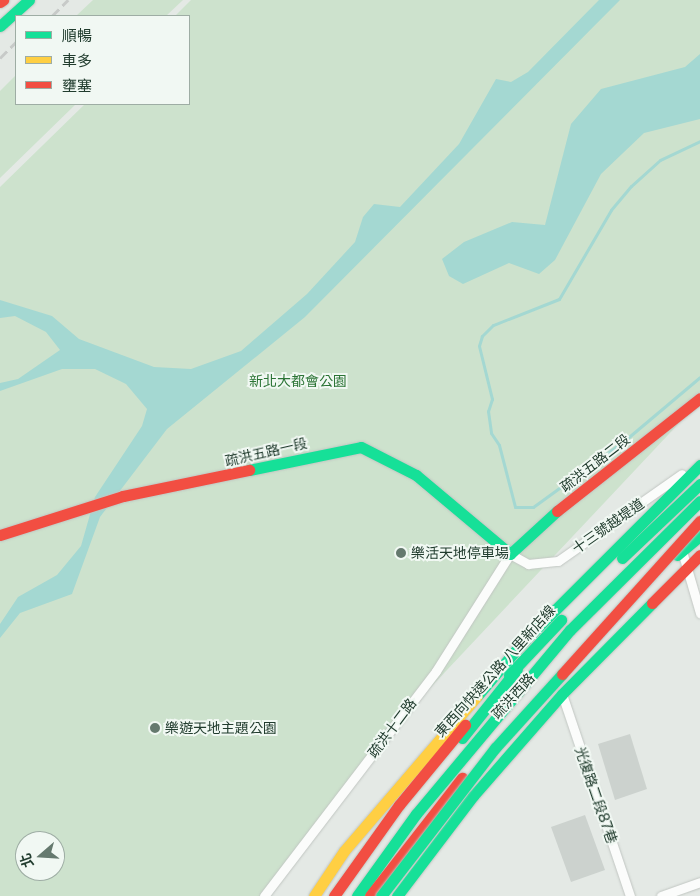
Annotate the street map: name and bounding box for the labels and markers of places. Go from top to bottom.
place label: 樂活天地停車場 [411,545,509,561]
marker: 樂活天地停車場 [395,547,407,559]
place label: 樂遊天地主題公園 [165,720,277,736]
marker: 樂遊天地主題公園 [149,722,161,734]

